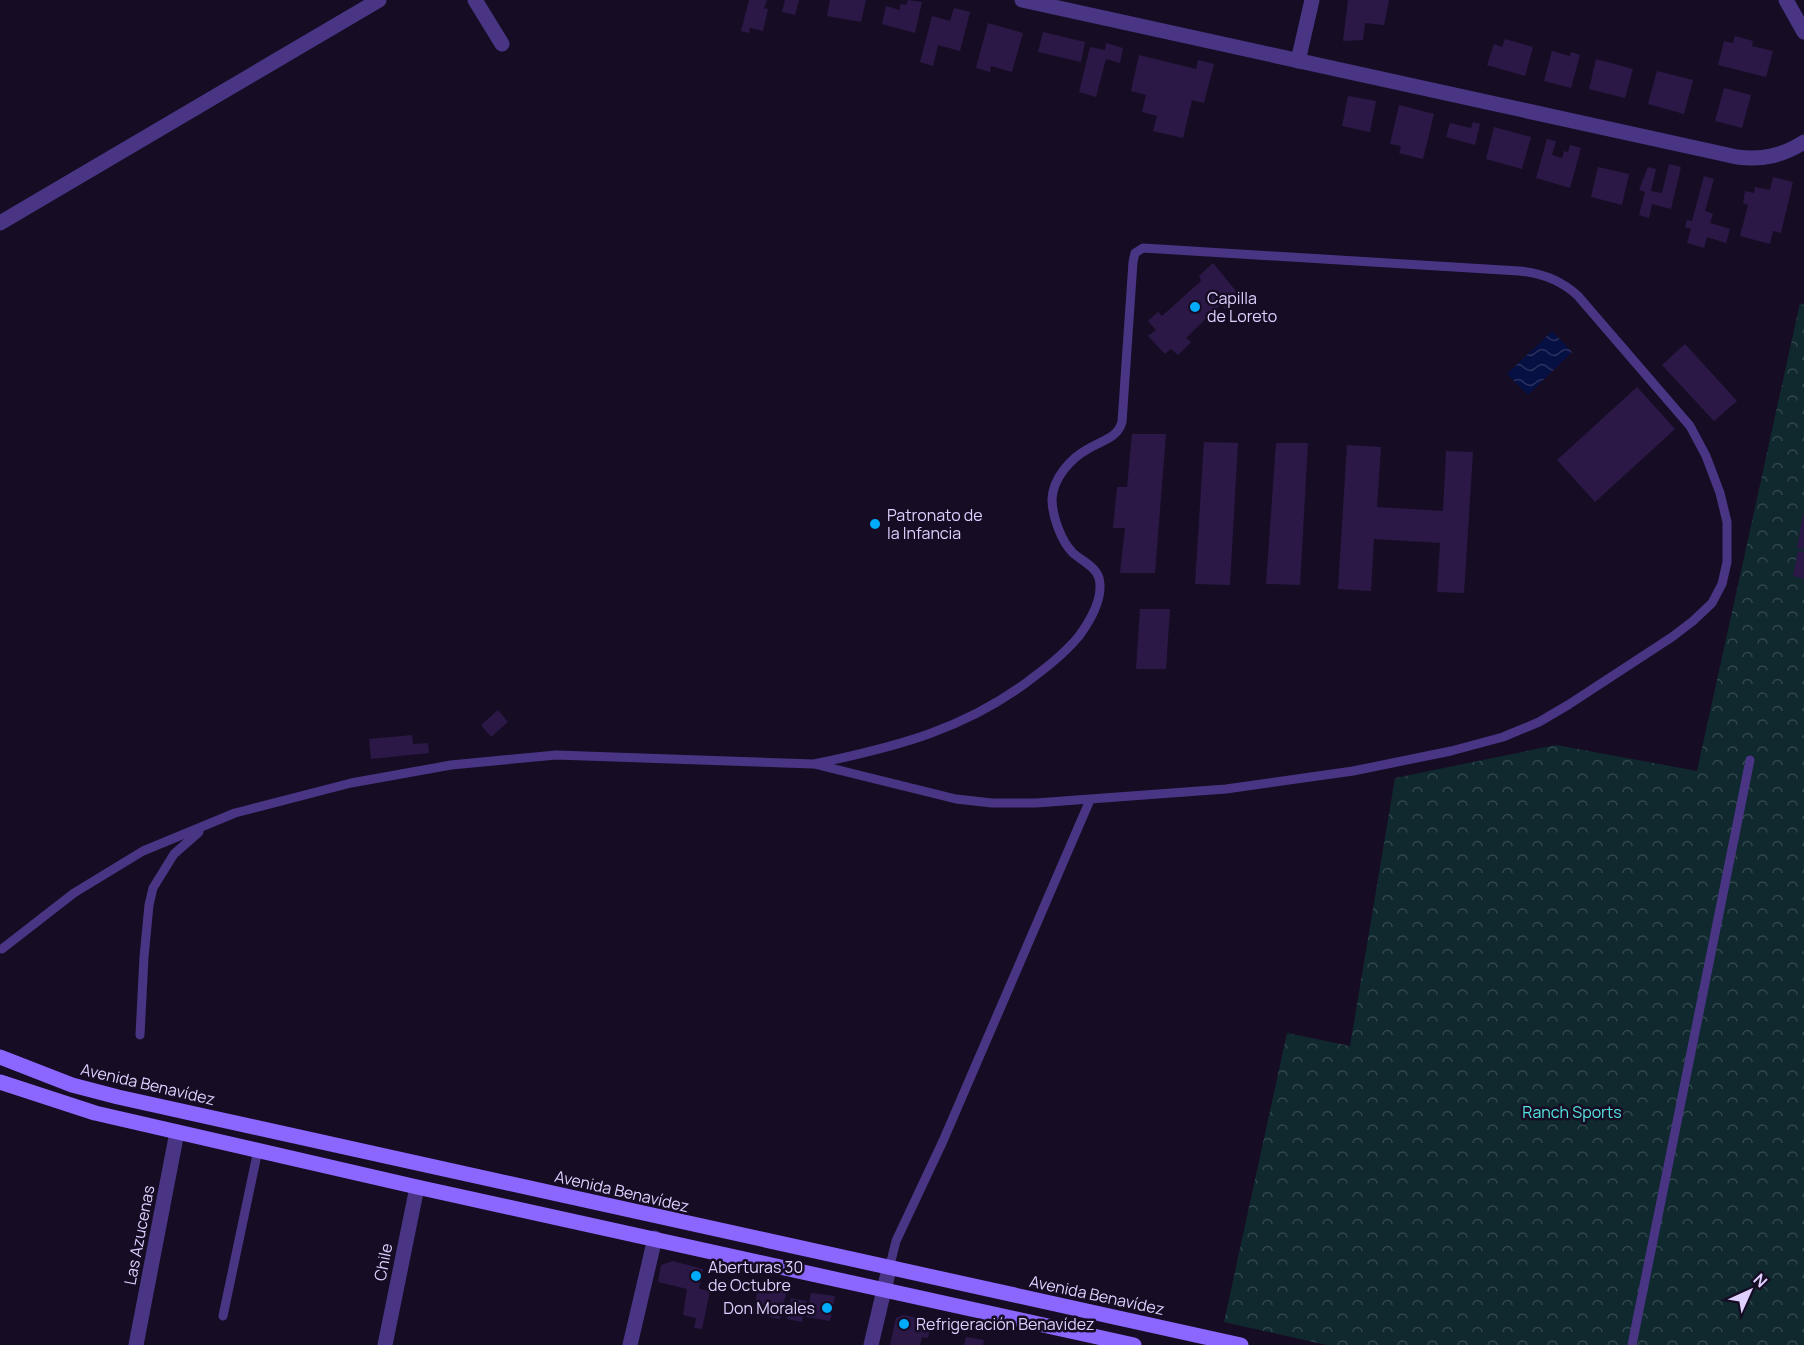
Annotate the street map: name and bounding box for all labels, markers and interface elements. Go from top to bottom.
place label: Capilla de Loreto [1207,287,1277,327]
marker: Capilla de Loreto [1188,300,1202,314]
place label: Patronato de la Infancia [887,504,983,544]
marker: Patronato de la Infancia [868,517,882,531]
street label: Avenida Benavídez [79,1058,217,1110]
park label: Ranch Sports [1522,1101,1622,1123]
street label: Avenida Benavídez [553,1165,691,1217]
street label: Las Azucenas [119,1183,159,1287]
street label: Chile [369,1241,397,1283]
place label: Aberturas 30 de Octubre [708,1256,803,1296]
north arrow [1720,1261,1780,1321]
marker: Aberturas 30 de Octubre [689,1269,703,1283]
text: N [1749,1269,1772,1292]
street label: Avenida Benavídez [1028,1270,1166,1320]
place label: Don Morales [723,1297,815,1319]
marker: Don Morales [820,1301,834,1315]
place label: Refrigeración Benavídez [916,1313,1094,1335]
marker: Refrigeración Benavídez [897,1317,911,1331]

